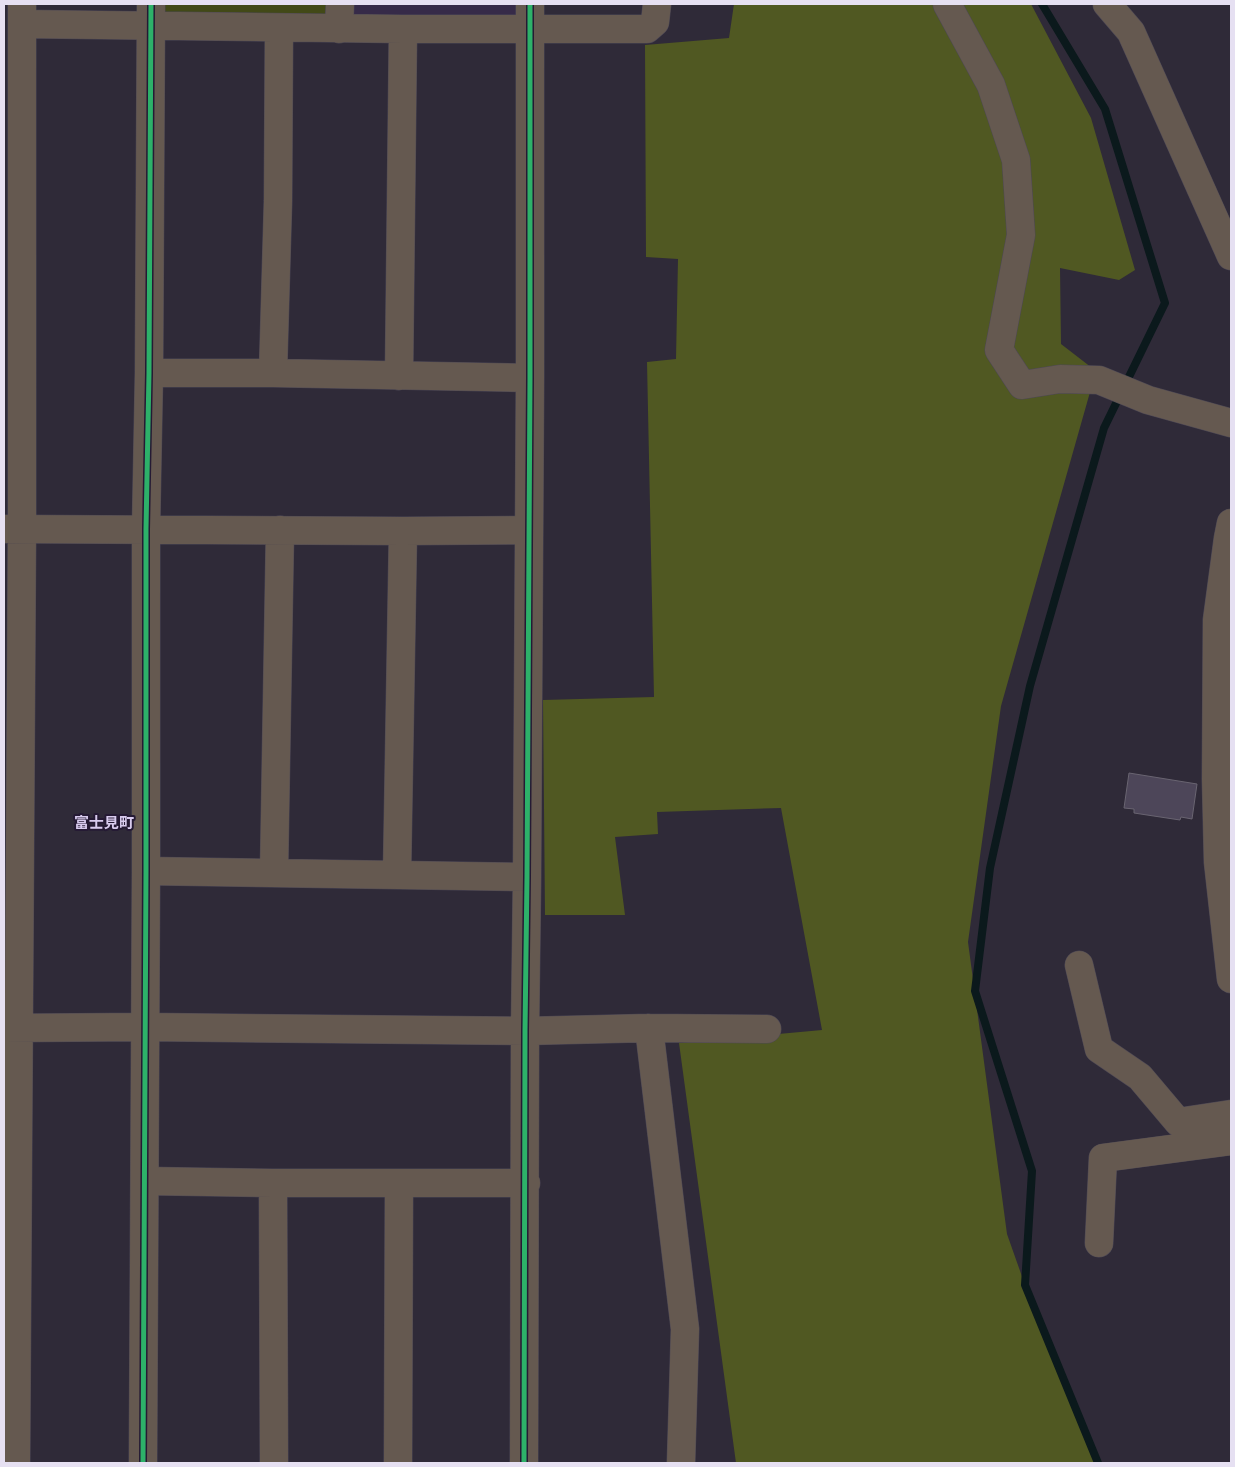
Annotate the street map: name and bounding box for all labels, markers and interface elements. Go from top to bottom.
district label: 富士見町 [74,813,134,832]

